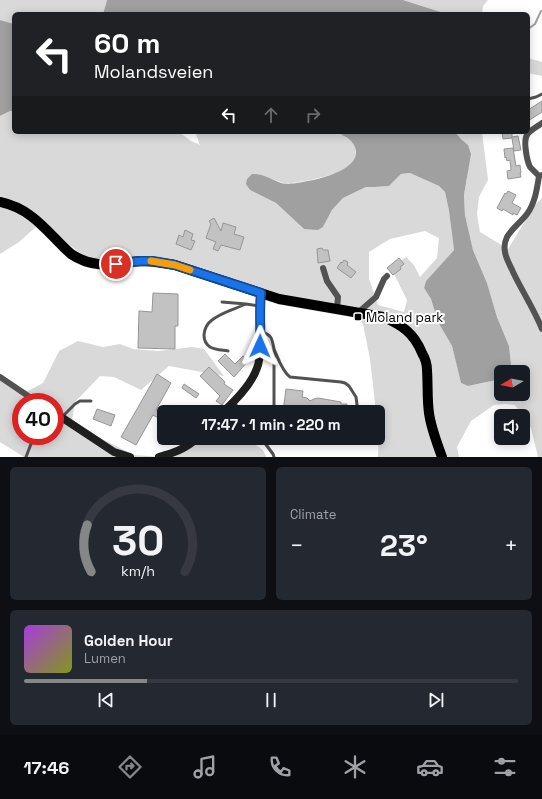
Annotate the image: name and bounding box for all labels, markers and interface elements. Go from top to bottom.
text: 60 m [94,25,160,61]
icon: left [28,28,80,80]
text: Molandsveien [94,60,213,83]
icon: left [218,104,240,126]
icon: ahead [260,104,282,126]
icon: right [302,104,324,126]
pin [99,247,133,281]
icon: arrive [105,253,127,275]
place label: Moland park [366,309,443,326]
marker: Moland park [353,312,363,322]
position arrow [239,325,281,367]
north arrow [494,365,530,401]
map controls [494,365,530,445]
speed limit sign: 40 [12,393,64,445]
button: sound [494,409,530,445]
text: 17:47 · 1 min · 220 m [201,415,341,434]
text: Climate [290,506,336,523]
text: 30 [112,513,164,566]
text: 23° [380,526,428,565]
text: − [290,531,304,559]
text: + [504,531,518,559]
text: km/h [121,561,155,579]
text: Golden Hour [84,631,173,650]
text: Lumen [84,650,126,667]
icon: previous [95,689,117,711]
icon: pause [260,689,282,711]
icon: next [425,689,447,711]
icon: directions [116,753,144,781]
icon: music [191,753,219,781]
icon: phone [266,753,294,781]
icon: climate [341,753,369,781]
icon: car [416,753,444,781]
icon: filters [491,753,519,781]
text: 17:46 [23,756,69,779]

